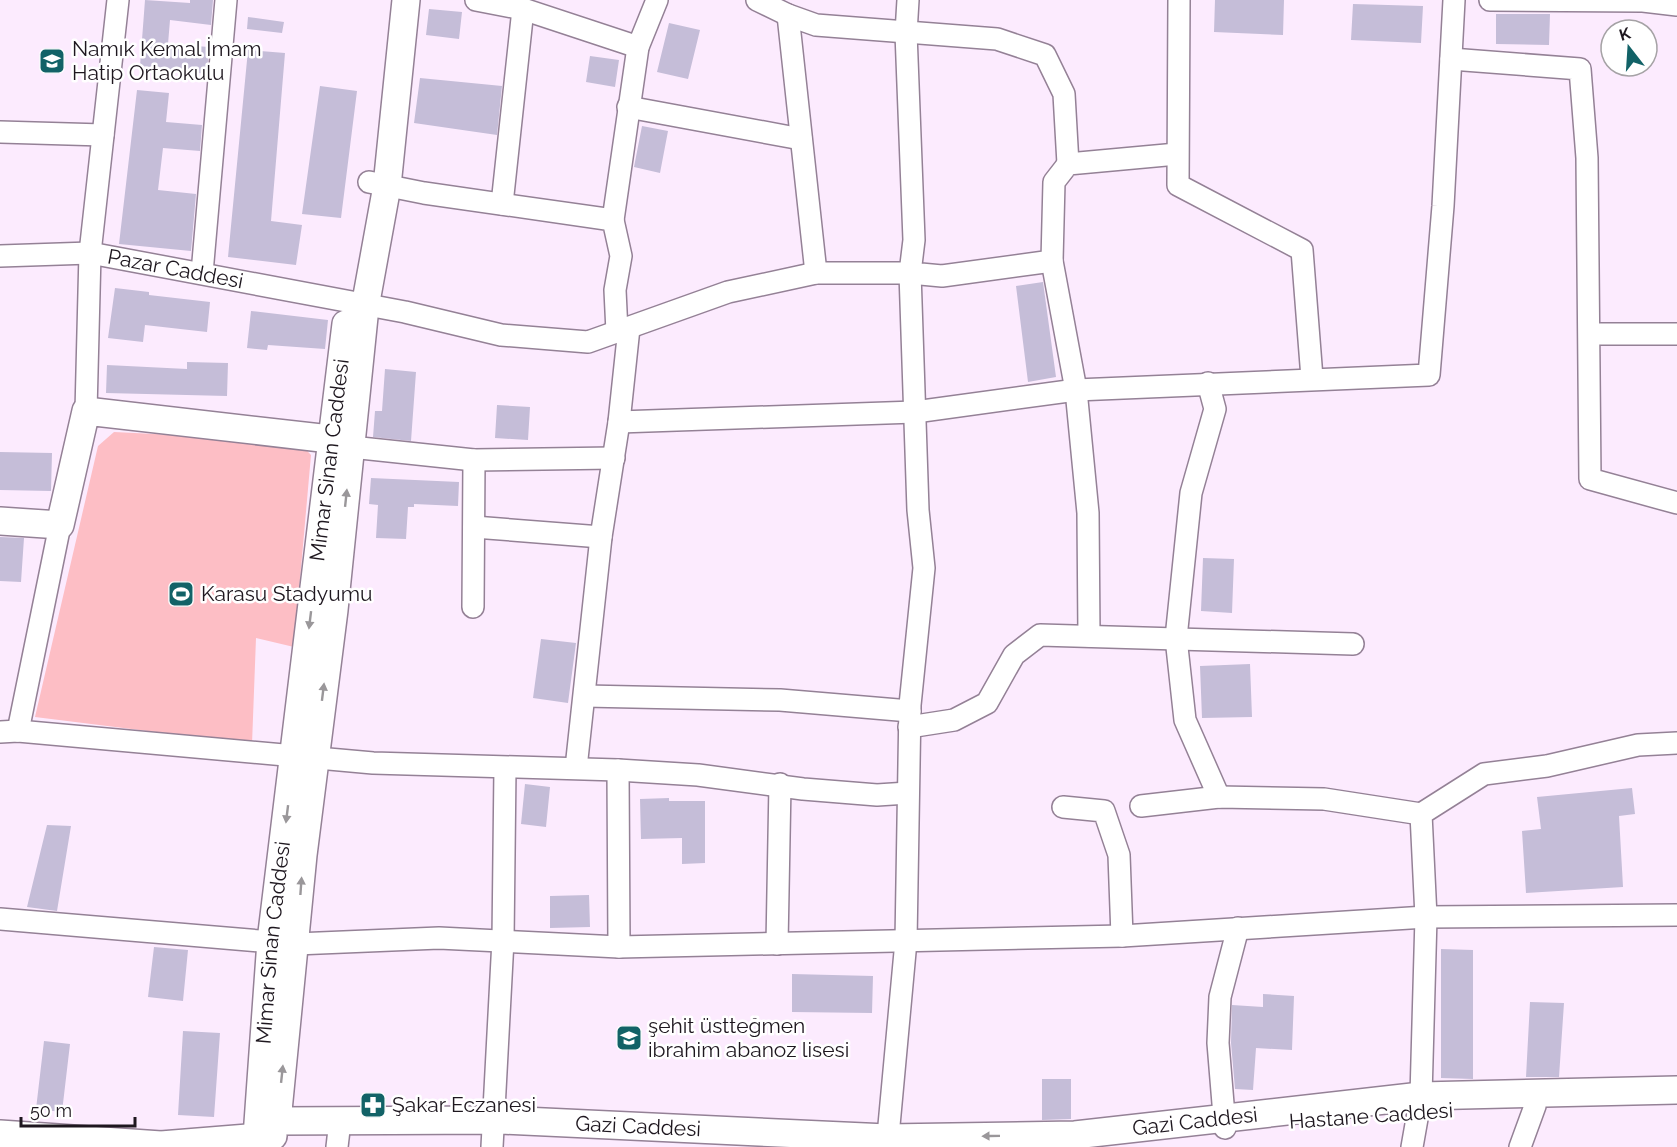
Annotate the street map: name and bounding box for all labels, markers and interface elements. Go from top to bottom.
north arrow [1599,18,1659,78]
text: K [1617,23,1633,45]
place label: Namık Kemal İmam Hatip Ortaokulu [72,36,262,85]
school or university icon: Namık Kemal İmam Hatip Ortaokulu [37,46,67,76]
street label: Pazar Caddesi [106,244,245,293]
street label: Mimar Sinan Caddesi [304,357,354,563]
one-way arrow [341,489,351,508]
sports icon: Karasu Stadyumu [166,579,196,609]
place label: Karasu Stadyumu [201,581,372,606]
one-way arrow [305,611,314,630]
one-way arrow [319,683,328,702]
one-way arrow [282,805,292,824]
street label: Mimar Sinan Caddesi [251,840,295,1045]
one-way arrow [296,876,305,895]
place label: şehit üstteğmen ibrahim abanoz lisesi [648,1013,849,1062]
school or university icon: şehit üstteğmen ibrahim abanoz lisesi [614,1023,644,1053]
one-way arrow [277,1064,287,1083]
scale bar [21,1090,135,1128]
pharmacy icon: Şakar Eczanesi [358,1090,388,1120]
place label: Şakar Eczanesi [392,1092,536,1117]
street label: Hastane Caddesi [1288,1097,1454,1134]
text: 50 m [30,1100,72,1121]
street label: Gazi Caddesi [1131,1102,1259,1140]
street label: Gazi Caddesi [575,1110,702,1141]
one-way arrow [981,1131,1000,1141]

